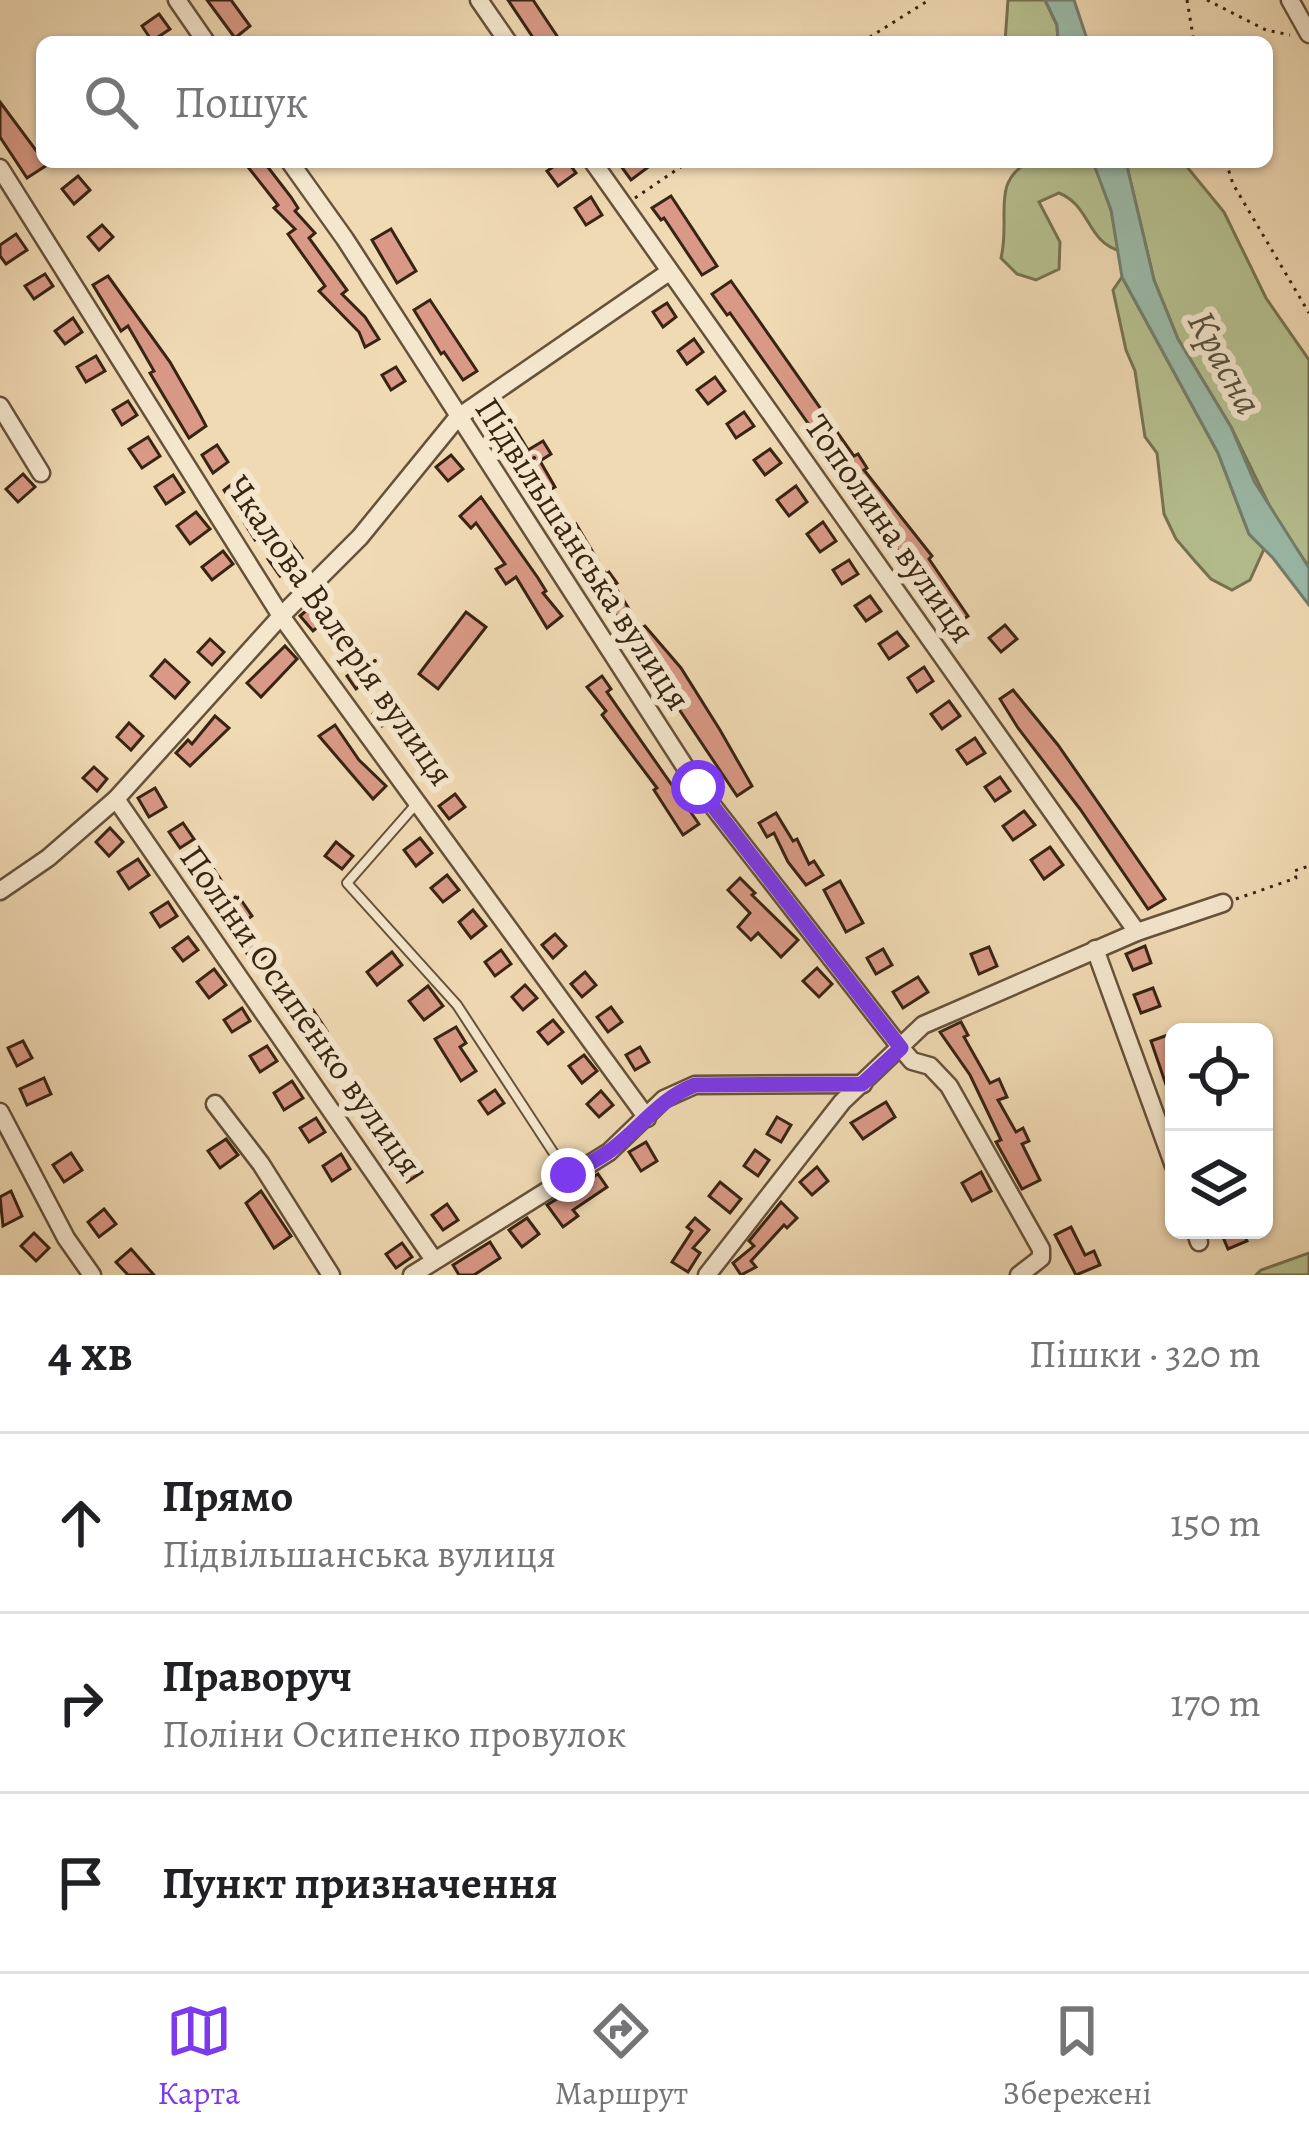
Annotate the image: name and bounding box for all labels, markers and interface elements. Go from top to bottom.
search box [36,36,1273,168]
icon: search [78,69,144,135]
text: Пошук [174,71,308,133]
water label: Красна [1175,301,1276,424]
street label: Підвільшанська вулиця [464,387,703,719]
street label: Тополина вулиця [794,405,987,652]
street label: Чкалова Валерія вулиця [215,465,466,795]
route start [671,760,725,814]
street label: Поліни Осипенко вулиця [169,835,434,1185]
map controls [1165,1023,1273,1239]
button: locate [1165,1023,1273,1131]
button: layers [1165,1131,1273,1239]
route end [541,1148,595,1202]
text: 4 хв [48,1318,133,1388]
text: Пішки · 320 m [1029,1327,1261,1380]
text: Прямо [162,1465,293,1527]
icon: ahead [48,1490,114,1556]
text: 150 m [1170,1496,1261,1549]
text: Підвільшанська вулиця [162,1527,556,1580]
text: Праворуч [162,1645,352,1707]
icon: right [48,1670,114,1736]
text: 170 m [1170,1676,1261,1729]
text: Поліни Осипенко провулок [162,1707,627,1760]
icon: arrive [48,1850,114,1916]
text: Пункт призначення [162,1852,558,1914]
tab: Карта [157,1998,240,2115]
tab: Маршрут [555,1998,688,2115]
tab: Збережені [1003,1998,1152,2115]

